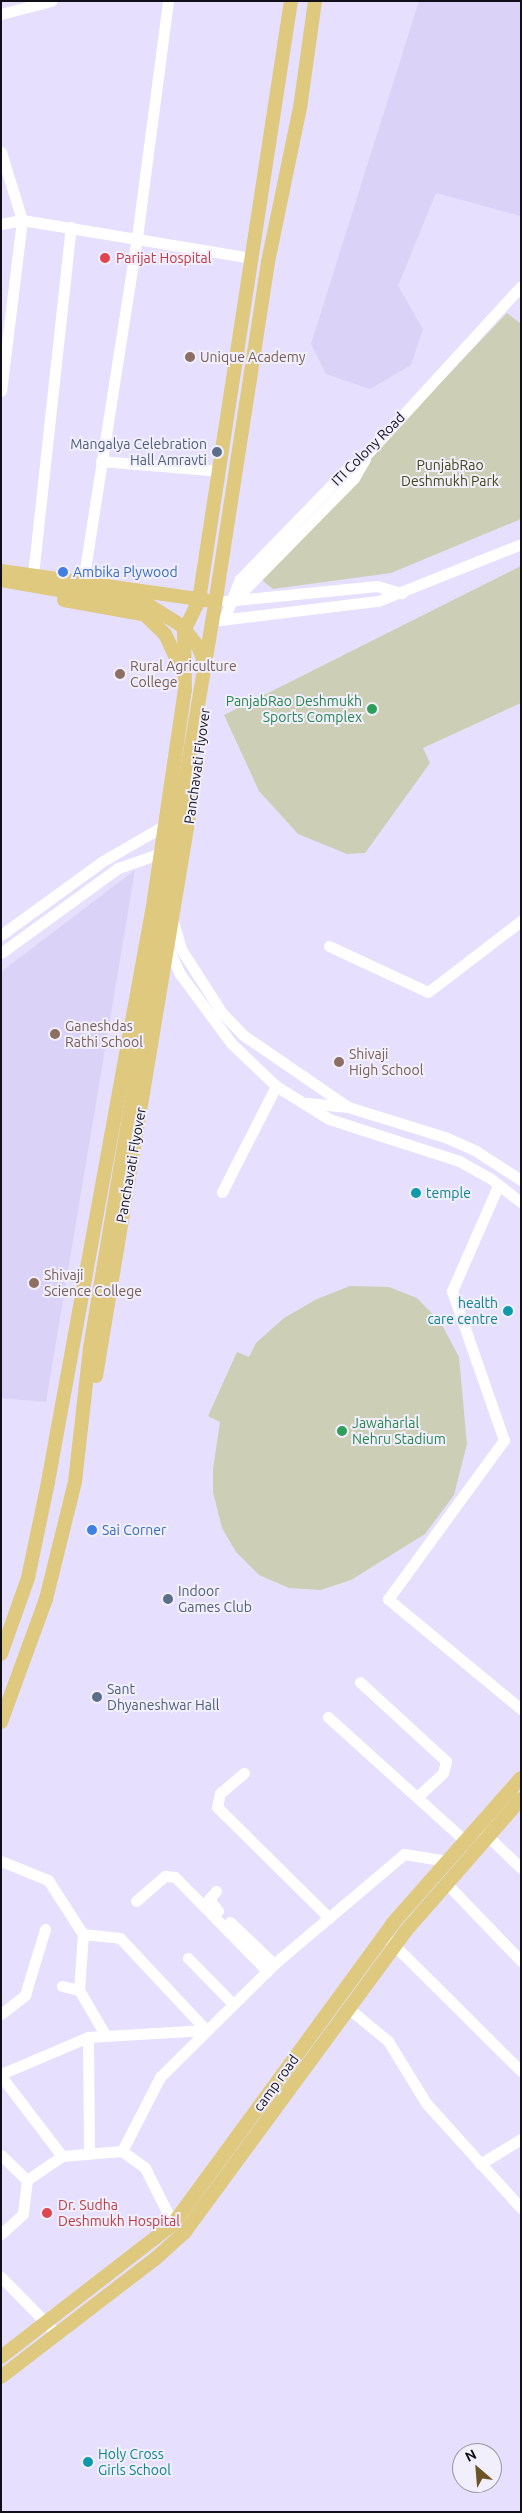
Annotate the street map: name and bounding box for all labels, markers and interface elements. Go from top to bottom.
place label: Parijat Hospital [116,250,211,266]
marker: Parijat Hospital [98,251,112,265]
place label: Unique Academy [200,349,306,365]
marker: Unique Academy [184,351,196,363]
street label: ITI Colony Road [328,409,408,489]
place label: Mangalya Celebration Hall Amravti [70,436,207,468]
marker: Mangalya Celebration Hall Amravti [211,446,223,458]
park label: PunjabRao Deshmukh Park [401,457,499,490]
place label: Ambika Plywood [73,564,178,580]
marker: Ambika Plywood [57,566,69,578]
place label: Rural Agriculture College [130,658,237,690]
marker: Rural Agriculture College [114,668,126,680]
place label: PanjabRao Deshmukh Sports Complex [226,693,362,726]
marker: PanjabRao Deshmukh Sports Complex [366,703,378,715]
street label: Panchavati Flyover [181,707,213,825]
place label: Ganeshdas Rathi School [65,1018,143,1050]
marker: Ganeshdas Rathi School [49,1028,61,1040]
place label: Shivaji High School [349,1046,423,1078]
marker: Shivaji High School [333,1056,345,1068]
street label: Panchavati Flyover [113,1106,149,1224]
place label: temple [426,1185,471,1201]
marker: temple [410,1187,422,1199]
place label: Shivaji Science College [44,1267,142,1300]
marker: Shivaji Science College [28,1277,40,1289]
place label: health care centre [427,1295,498,1328]
marker: health care centre [502,1305,514,1317]
place label: Jawaharlal Nehru Stadium [352,1415,446,1448]
marker: Jawaharlal Nehru Stadium [336,1425,348,1437]
place label: Sai Corner [102,1522,166,1538]
marker: Sai Corner [86,1524,98,1536]
place label: Indoor Games Club [178,1583,252,1615]
marker: Indoor Games Club [162,1593,174,1605]
place label: Sant Dhyaneshwar Hall [107,1681,219,1714]
marker: Sant Dhyaneshwar Hall [91,1691,103,1703]
street label: camp road [250,2051,302,2115]
place label: Dr. Sudha Deshmukh Hospital [58,2197,180,2230]
marker: Dr. Sudha Deshmukh Hospital [40,2206,54,2220]
north arrow [452,2443,502,2493]
place label: Holy Cross Girls School [98,2446,171,2478]
text: N [462,2446,479,2465]
marker: Holy Cross Girls School [82,2456,94,2468]

